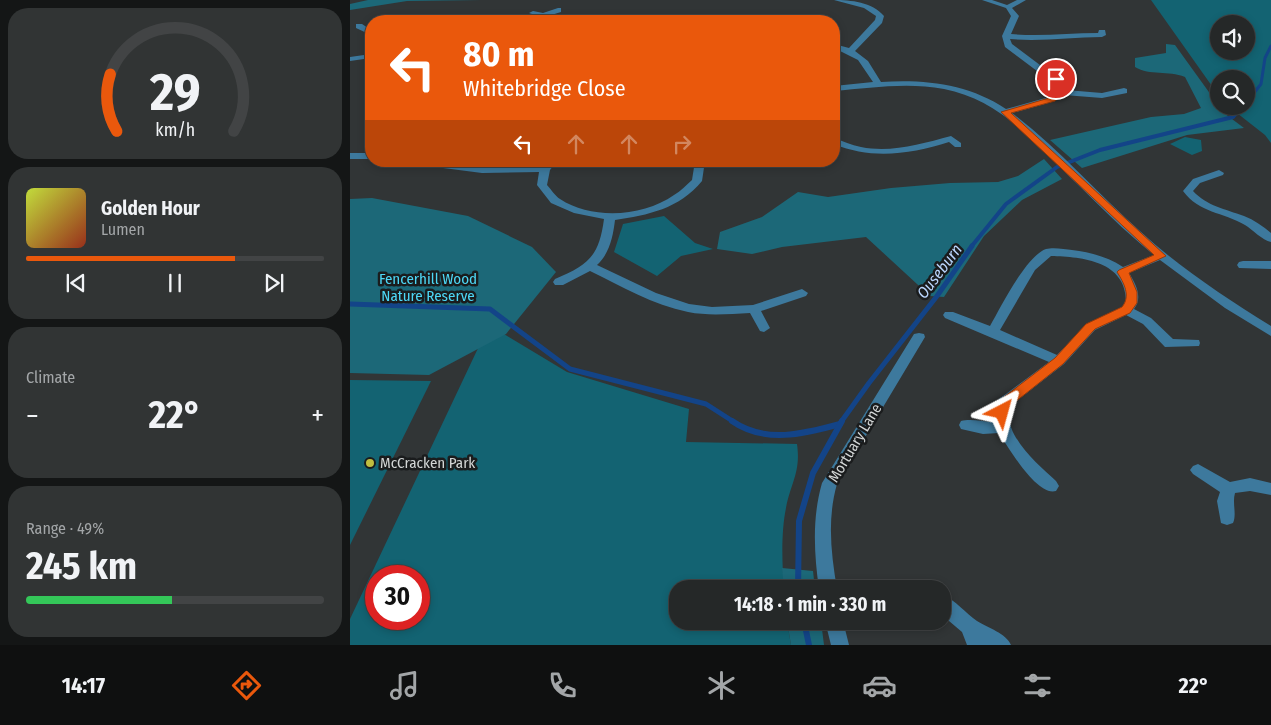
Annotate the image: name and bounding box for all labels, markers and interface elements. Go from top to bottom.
map controls [1210,15,1255,115]
button: sound [1210,15,1255,60]
text: 80 m [463,33,535,75]
icon: left [380,35,445,100]
pin [1035,58,1077,100]
text: 29 [149,61,200,124]
icon: arrive [1042,65,1070,93]
button: search [1210,70,1255,115]
text: Whitebridge Close [463,75,626,102]
text: km/h [155,119,195,141]
icon: left [509,130,537,158]
icon: ahead [562,130,590,158]
icon: ahead [615,130,643,158]
icon: right [668,130,696,158]
text: Golden Hour [101,197,200,220]
text: Lumen [101,220,145,239]
water label: Ouseburn [913,240,966,302]
icon: previous [62,269,90,297]
icon: pause [161,269,189,297]
icon: next [260,269,288,297]
park label: Fencerhill Wood Nature Reserve [379,270,477,305]
text: Climate [26,368,75,387]
position arrow [975,385,1027,437]
text: 22° [148,392,201,438]
text: − [26,399,39,432]
text: + [311,399,324,432]
street label: Mortuary Lane [824,400,886,486]
place label: McCracken Park [380,454,475,472]
marker: McCracken Park [364,457,376,469]
text: Range · 49% [26,519,104,538]
text: 245 km [26,543,137,589]
speed limit sign: 30 [365,565,430,630]
text: 14:18 · 1 min · 330 m [734,593,886,616]
icon: directions [229,668,264,703]
icon: music [387,668,422,703]
icon: phone [545,668,580,703]
icon: climate [704,668,739,703]
icon: car [862,668,897,703]
icon: filters [1020,668,1055,703]
text: 14:17 [62,672,105,699]
text: 22° [1179,672,1209,699]

